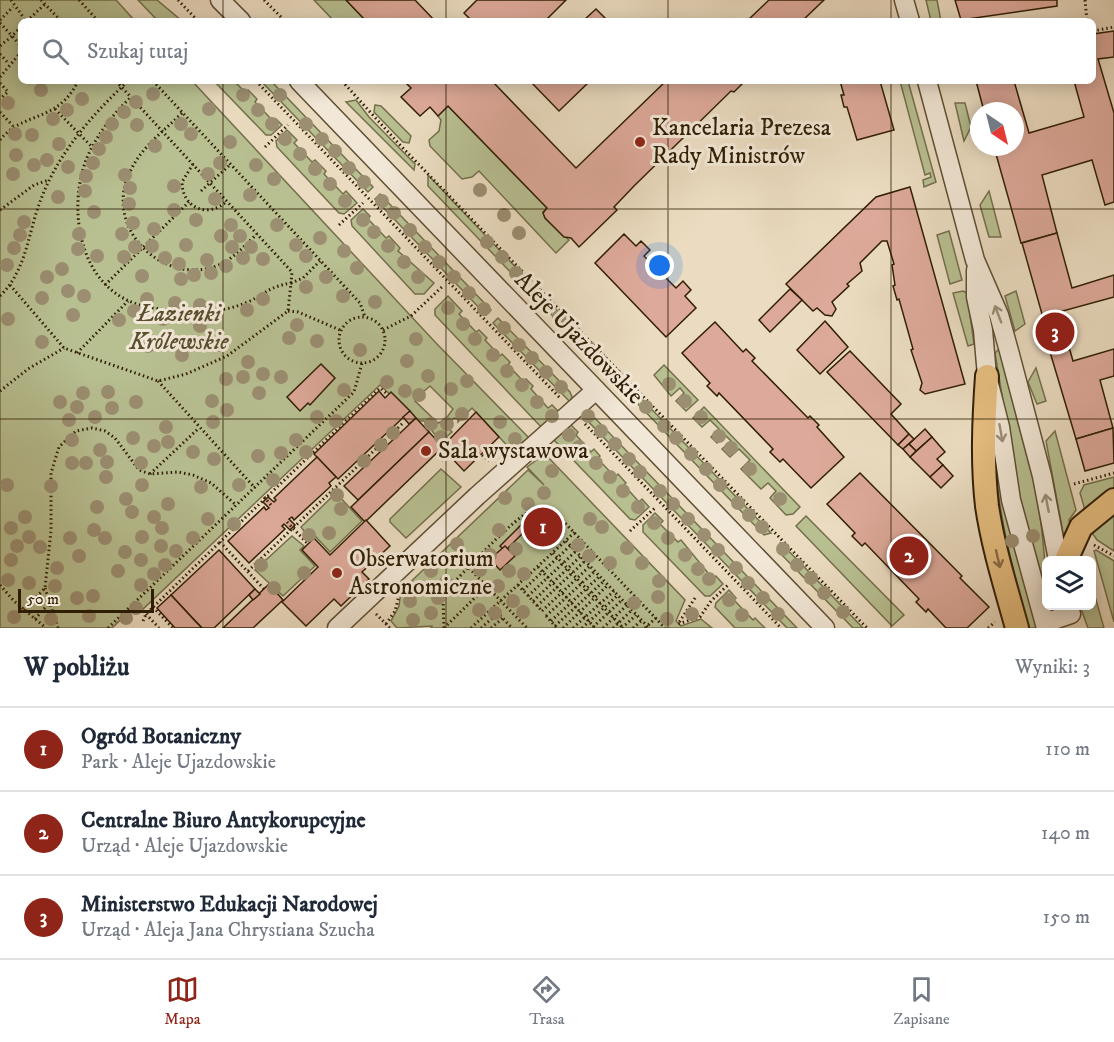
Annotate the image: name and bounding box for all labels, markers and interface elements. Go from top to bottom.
search box [18,18,1096,84]
icon: search [39,35,72,68]
text: Szukaj tutaj [87,38,188,65]
north arrow [970,102,1024,156]
place label: Kancelaria Prezesa Rady Ministrów [652,113,832,171]
marker: Kancelaria Prezesa Rady Ministrów [633,135,647,149]
your location [645,251,674,280]
street label: Aleje Ujazdowskie [508,265,650,411]
park label: Łazienki Królewskie [129,299,229,357]
one-way arrow [992,306,1003,324]
pin: 3 [1036,310,1074,354]
one-way arrow [995,422,1006,442]
place label: Sala wystawowa [438,436,589,466]
marker: Sala wystawowa [419,444,433,458]
one-way arrow [1041,494,1052,513]
pin: 1 [524,504,562,550]
pin: 2 [890,534,928,578]
place label: Obserwatorium Astronomiczne [349,544,494,602]
one-way arrow [993,549,1004,568]
map controls [1042,556,1096,610]
button: layers [1042,556,1096,610]
marker: Obserwatorium Astronomiczne [330,566,344,580]
scale bar [18,586,154,614]
text: 50 m [27,589,59,609]
text: W pobliżu [24,651,129,684]
text: Wyniki: 3 [1015,655,1090,680]
text: Ogród Botaniczny [81,723,241,750]
text: 1 [40,737,47,762]
text: 110 m [1045,737,1090,762]
text: Park · Aleje Ujazdowskie [81,750,276,775]
text: Centralne Biuro Antykorupcyjne [81,807,366,834]
text: 2 [39,821,48,846]
text: 140 m [1041,821,1090,846]
text: Urząd · Aleje Ujazdowskie [81,834,288,859]
text: Ministerstwo Edukacji Narodowej [81,891,378,918]
text: 3 [40,905,47,930]
text: 150 m [1043,905,1090,930]
text: Urząd · Aleja Jana Chrystiana Szucha [81,918,375,943]
tab: Mapa [164,973,201,1029]
tab: Trasa [529,973,565,1029]
tab: Zapisane [893,973,950,1029]

